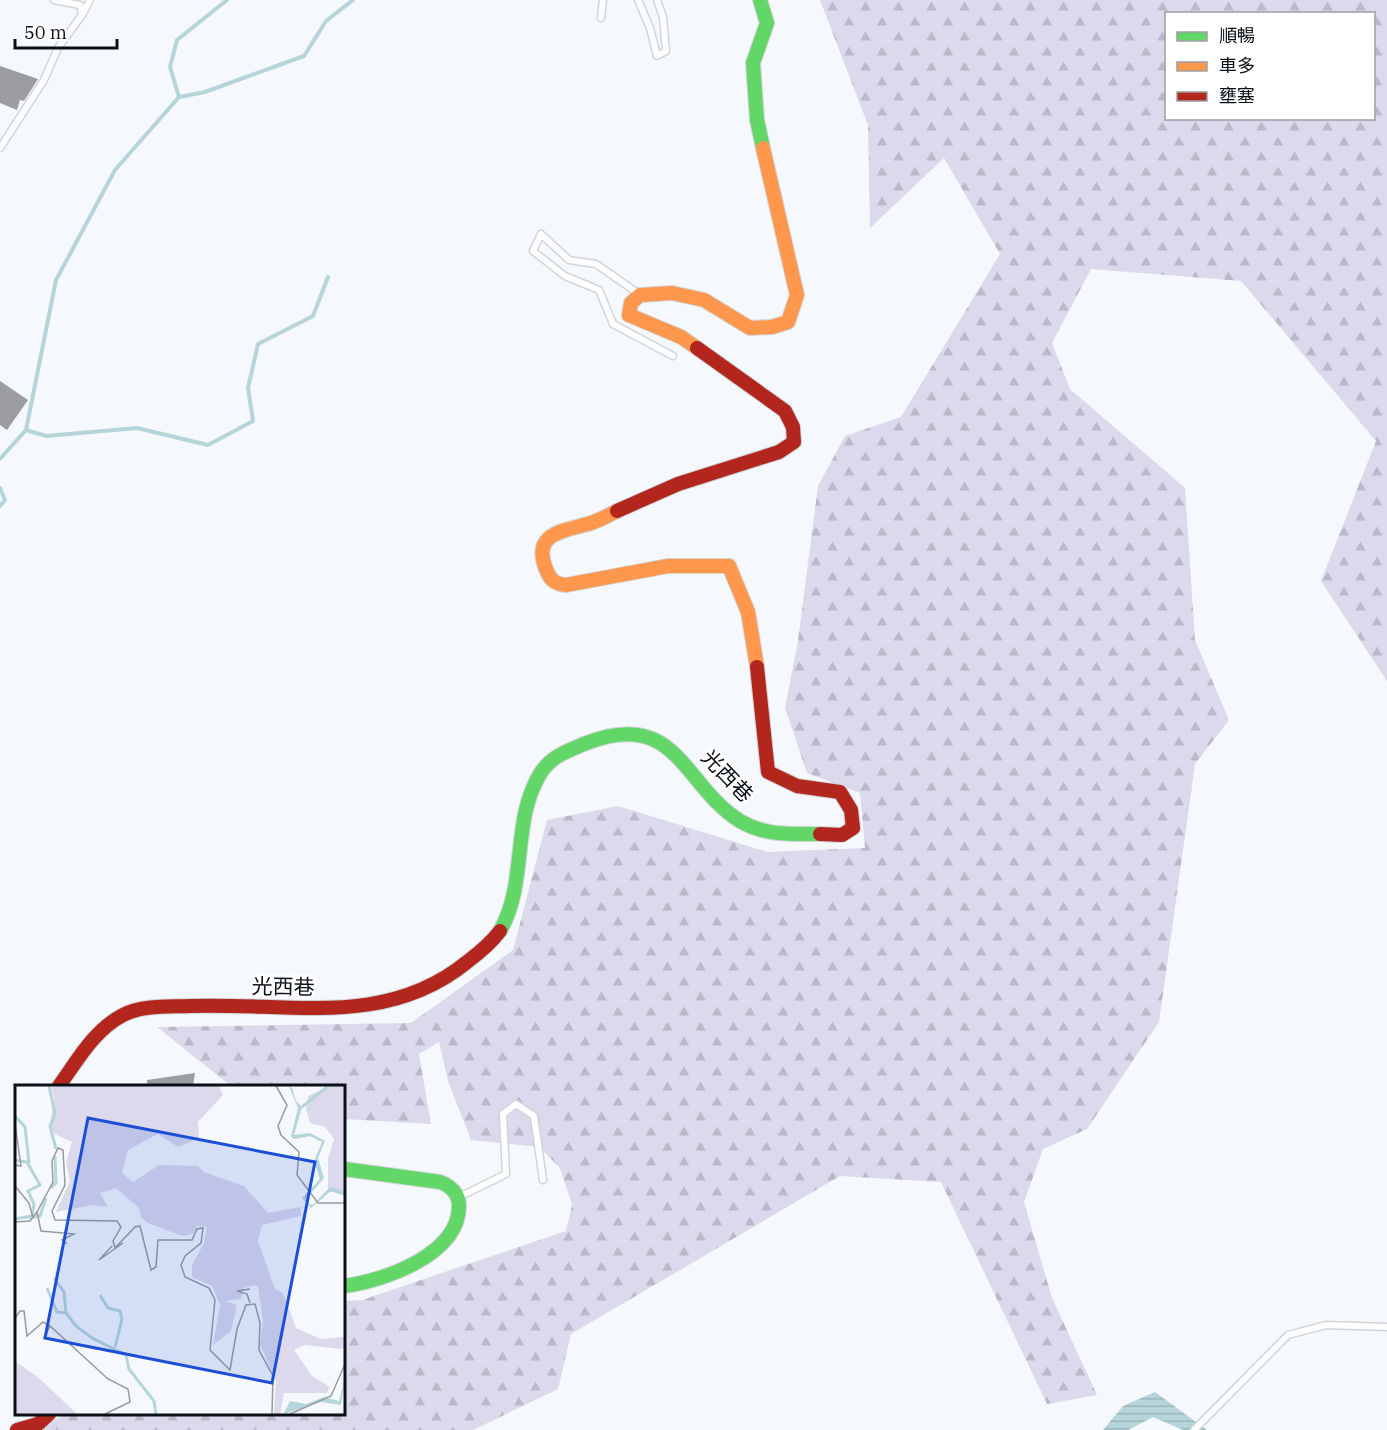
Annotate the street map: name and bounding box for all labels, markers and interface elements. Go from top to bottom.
scale bar [15,12,117,50]
legend [1165,12,1375,120]
text: 50 m [24,21,67,44]
text: 順暢 [1219,24,1255,47]
text: 車多 [1219,54,1255,77]
text: 壅塞 [1219,84,1255,107]
street label: 光西巷 [696,743,760,808]
street label: 光西巷 [251,971,315,1001]
inset map [15,1085,345,1415]

